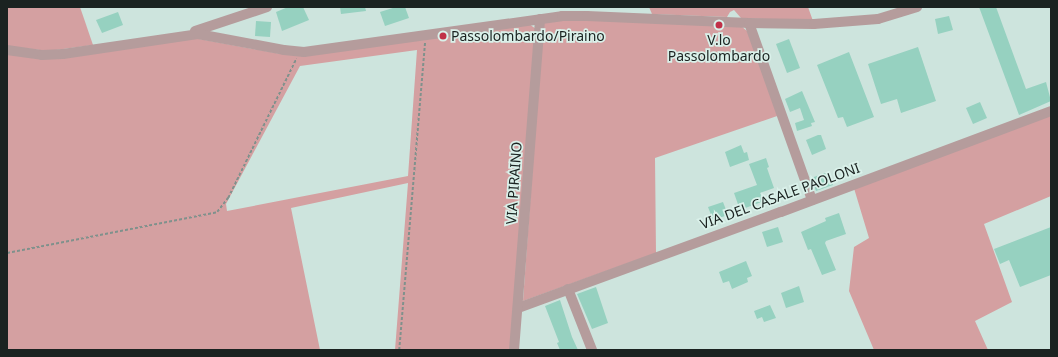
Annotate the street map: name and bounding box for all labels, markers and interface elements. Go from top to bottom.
marker: V.lo Passolombardo [714,20,724,30]
place label: Passolombardo/Piraino [451,28,605,44]
marker: Passolombardo/Piraino [438,31,448,41]
place label: V.lo Passolombardo [668,32,770,64]
street label: VIA PIRAINO [503,141,525,225]
street label: VIA DEL CASALE PAOLONI [698,159,862,233]

